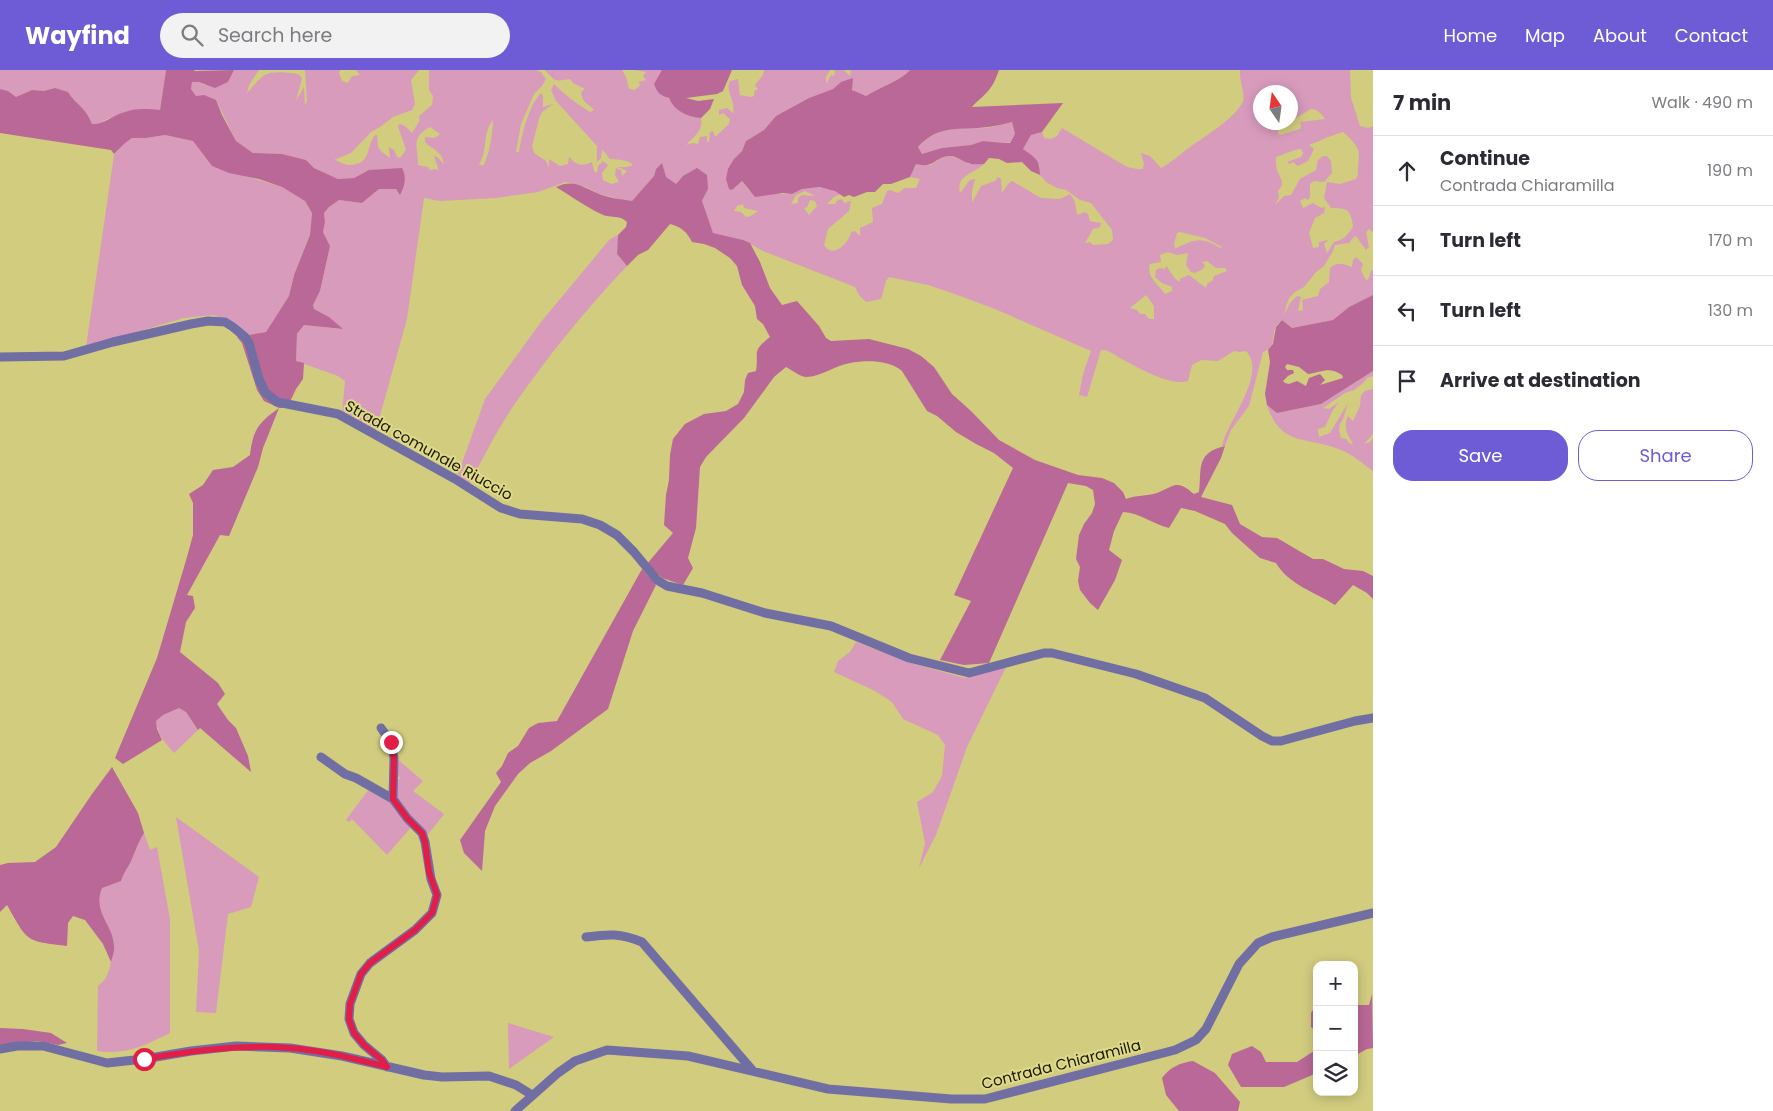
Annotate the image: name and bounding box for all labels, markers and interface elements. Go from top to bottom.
search box [160,13,510,58]
text: Wayfind [25,19,130,52]
icon: search [178,21,206,49]
text: Search here [218,22,332,49]
text: Home [1443,23,1497,48]
text: Map [1525,23,1565,48]
text: About [1593,23,1647,48]
text: Contact [1675,23,1748,48]
north arrow [1253,85,1298,130]
text: 7 min [1393,88,1451,117]
text: Walk · 490 m [1652,91,1753,114]
text: Continue [1440,145,1530,172]
icon: ahead [1393,157,1421,185]
text: 190 m [1707,159,1753,182]
text: Contrada Chiaramilla [1440,174,1615,197]
icon: left [1393,227,1421,255]
text: Turn left [1440,227,1521,254]
text: 170 m [1708,229,1753,252]
icon: left [1393,297,1421,325]
text: Turn left [1440,297,1521,324]
text: 130 m [1708,299,1753,322]
icon: arrive [1393,367,1421,395]
text: Arrive at destination [1440,367,1641,394]
street label: Strada comunale Riuccio [341,395,517,505]
button: Save [1393,430,1568,481]
button: Share [1578,430,1753,481]
route end [380,731,403,754]
map controls [1313,961,1358,1096]
button: + [1313,961,1358,1006]
button: − [1313,1006,1358,1051]
street label: Contrada Chiaramilla [979,1034,1143,1094]
route start [133,1048,156,1071]
button: layers [1313,1051,1358,1096]

